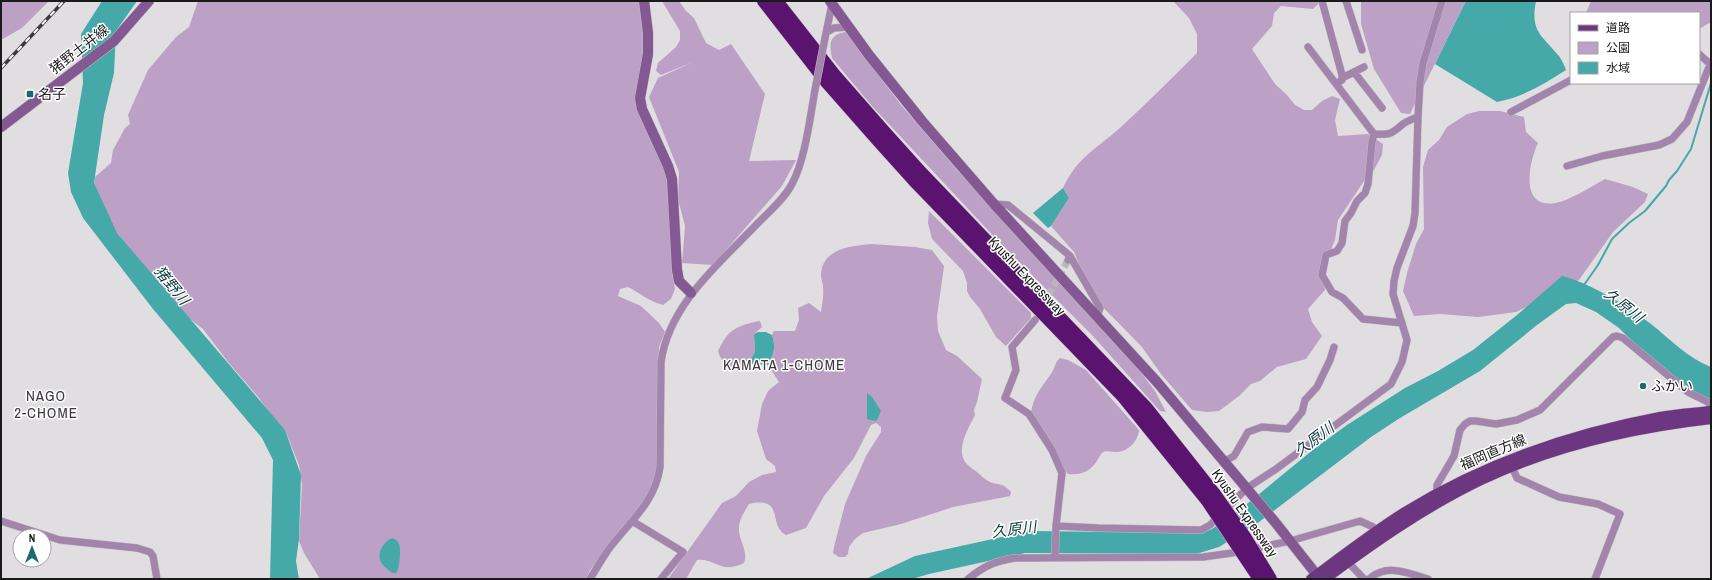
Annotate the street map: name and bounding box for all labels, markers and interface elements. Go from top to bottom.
legend [1570,12,1700,84]
street label: 猪野土井線 [46,20,112,78]
text: 道路 [1606,20,1630,36]
text: 公園 [1606,40,1630,56]
text: 水域 [1606,60,1630,76]
place label: 名子 [38,85,66,103]
marker: 名子 [25,89,35,99]
street label: Kyushu Expressway [985,233,1070,320]
water label: 猪野川 [150,261,196,311]
water label: 久原川 [1600,283,1650,328]
district label: KAMATA 1-CHOME [723,354,845,375]
place label: ふかい [1651,377,1693,395]
marker: ふかい [1638,381,1648,391]
district label: NAGO 2-CHOME [14,385,78,423]
water label: 久原川 [1290,416,1340,461]
street label: 福岡直方線 [1457,430,1529,474]
street label: Kyushu Expressway [1208,465,1282,561]
water label: 久原川 [990,516,1040,542]
north arrow [12,528,52,568]
text: N [29,531,35,545]

